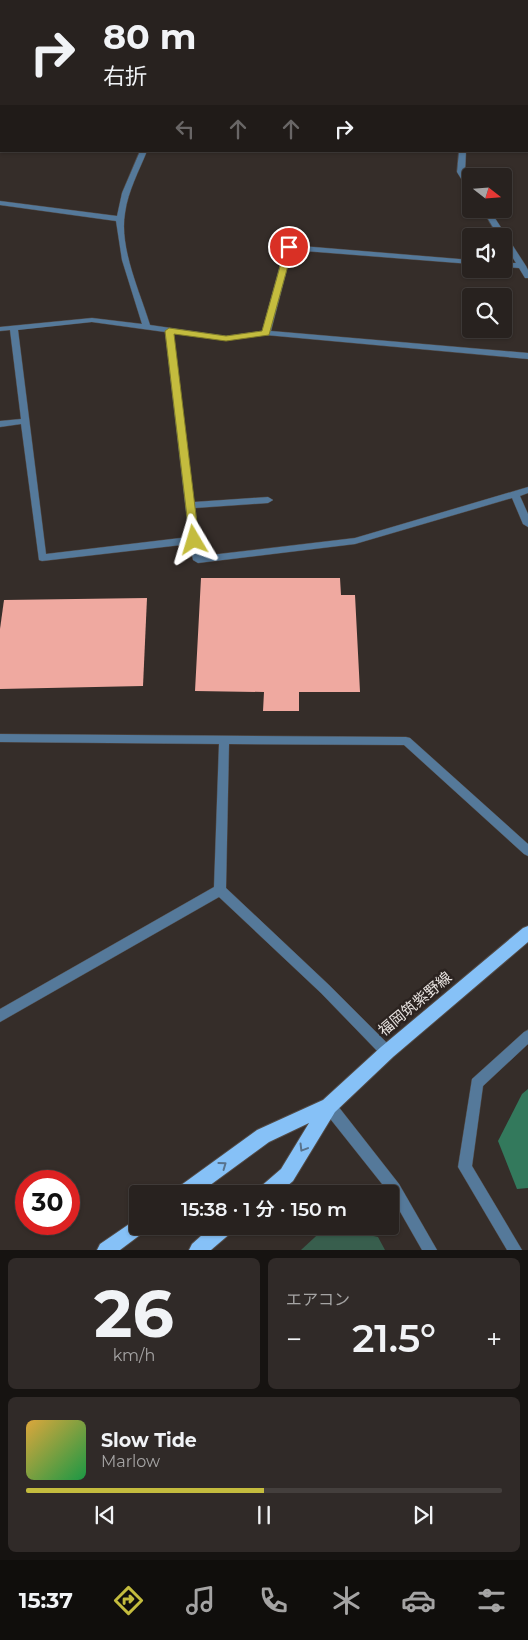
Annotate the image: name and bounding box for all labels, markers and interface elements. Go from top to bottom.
text: 80 m [103,15,197,58]
icon: right [20,20,85,85]
text: 右折 [103,63,147,90]
icon: left [171,115,199,143]
icon: ahead [224,115,252,143]
icon: ahead [277,115,305,143]
icon: right [330,115,358,143]
north arrow [462,168,512,218]
map controls [462,168,512,338]
pin [268,226,310,268]
button: sound [462,228,512,278]
icon: arrive [275,233,303,261]
button: search [462,288,512,338]
position arrow [167,513,219,565]
street label: 福岡筑紫野線 [374,967,455,1040]
one-way arrow [300,1143,310,1152]
one-way arrow [217,1162,226,1171]
speed limit sign: 30 [15,1170,80,1235]
text: 15:38 · 1 分 · 150 m [181,1198,347,1221]
text: 26 [94,1274,174,1353]
text: エアコン [286,1290,350,1309]
text: 21.5° [352,1315,436,1362]
text: − [286,1322,302,1356]
text: + [486,1322,502,1356]
text: km/h [113,1346,155,1365]
text: Slow Tide [101,1429,197,1452]
text: Marlow [101,1452,160,1471]
icon: previous [91,1501,119,1529]
icon: pause [250,1501,278,1529]
icon: next [409,1501,437,1529]
icon: directions [111,1583,146,1618]
icon: music [183,1583,218,1618]
icon: phone [256,1583,291,1618]
icon: climate [329,1583,364,1618]
icon: car [401,1583,436,1618]
icon: filters [474,1583,509,1618]
text: 15:37 [19,1587,73,1614]

